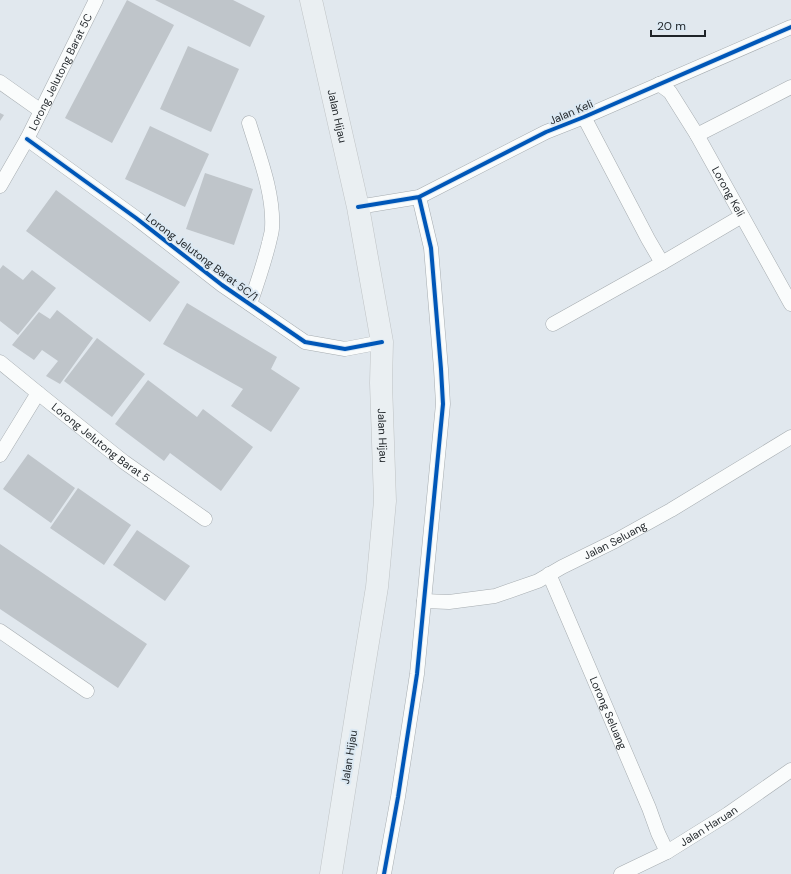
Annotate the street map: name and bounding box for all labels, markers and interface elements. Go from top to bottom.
street label: Lorong Jelutong Barat 5C [25,11,95,133]
scale bar [651,12,705,38]
text: 20 m [657,18,686,34]
street label: Jalan Hijau [325,88,350,144]
street label: Jalan Keli [547,96,595,128]
street label: Lorong Keli [709,164,748,219]
street label: Lorong Jelutong Barat 5C/1 [143,210,261,304]
street label: Lorong Jelutong Barat 5 [49,400,153,485]
street label: Jalan Hijau [375,408,391,463]
street label: Jalan Seluang [581,518,649,562]
street label: Lorong Seluang [587,674,630,751]
street label: Jalan Hijau [338,729,360,785]
street label: Jalan Haruan [677,803,740,849]

